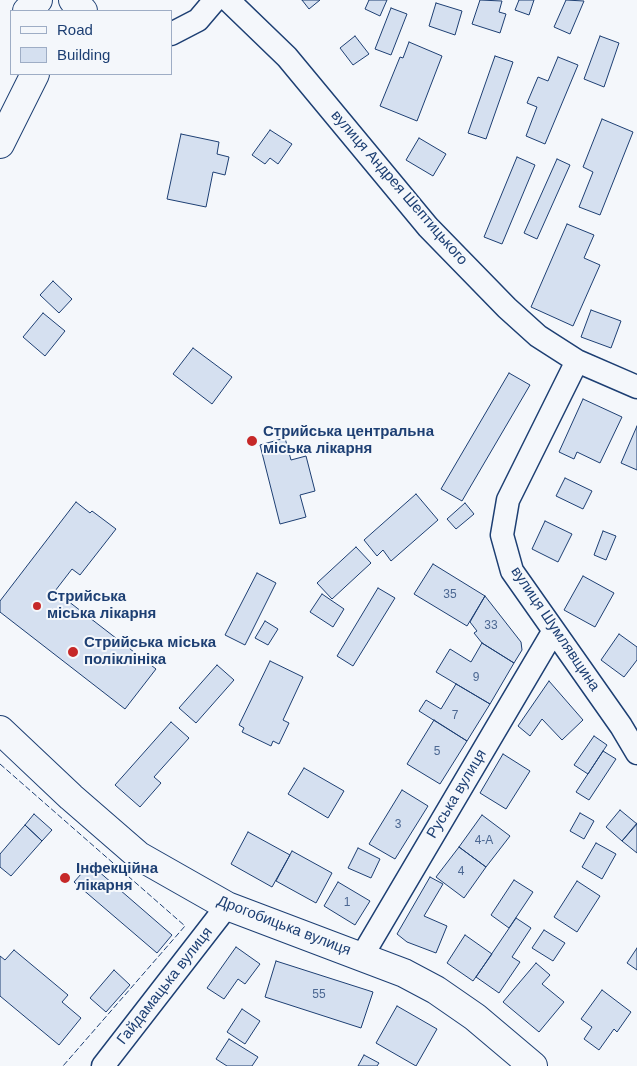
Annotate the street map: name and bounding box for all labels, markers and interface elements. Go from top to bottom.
legend [10,10,172,75]
text: Road [57,21,93,38]
text: Building [57,46,110,63]
street label: вулиця Андрея Шептицького [327,107,471,269]
place label: Стрийська центральна міська лікарня [263,423,434,458]
marker: Стрийська центральна міська лікарня [245,434,259,448]
street label: вулиця Шумлявщина [507,563,603,695]
place label: Стрийська міська лікарня [47,588,156,623]
house number: 35 [443,588,457,602]
marker: Стрийська міська лікарня [31,600,43,612]
house number: 33 [484,619,498,633]
place label: Стрийська міська поліклініка [84,634,216,669]
marker: Стрийська міська поліклініка [66,645,80,659]
house number: 9 [473,671,479,685]
house number: 7 [452,709,458,723]
house number: 5 [434,745,440,759]
street label: Руська вулиця [423,746,491,842]
house number: 3 [395,818,401,832]
house number: 4-А [475,834,493,848]
place label: Інфекційна лікарня [76,860,158,895]
house number: 4 [458,865,464,879]
marker: Інфекційна лікарня [58,871,72,885]
street label: Дрогобицька вулиця [215,892,353,960]
house number: 1 [344,896,350,910]
street label: Гайдамацька вулиця [114,924,216,1048]
house number: 55 [312,988,326,1002]

